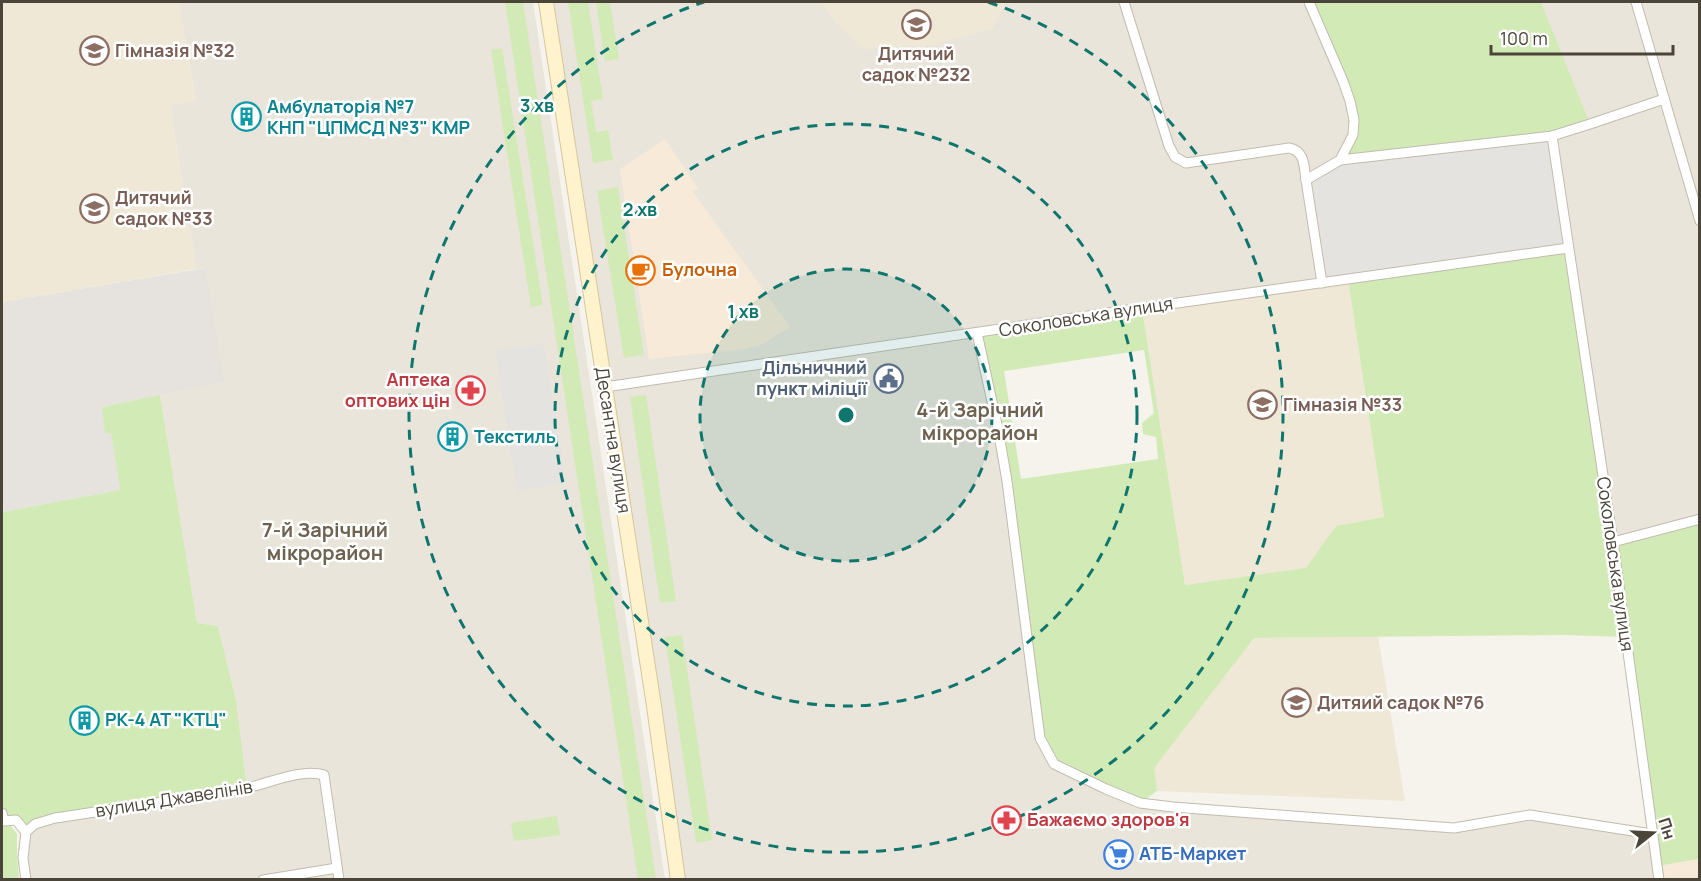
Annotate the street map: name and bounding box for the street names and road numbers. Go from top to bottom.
street label: Соколовська вулиця [997,290,1175,342]
street label: Десантна вулиця [591,365,637,515]
street label: Соколовська вулиця [1592,475,1640,653]
street label: вулиця Джавелінів [94,774,254,822]

